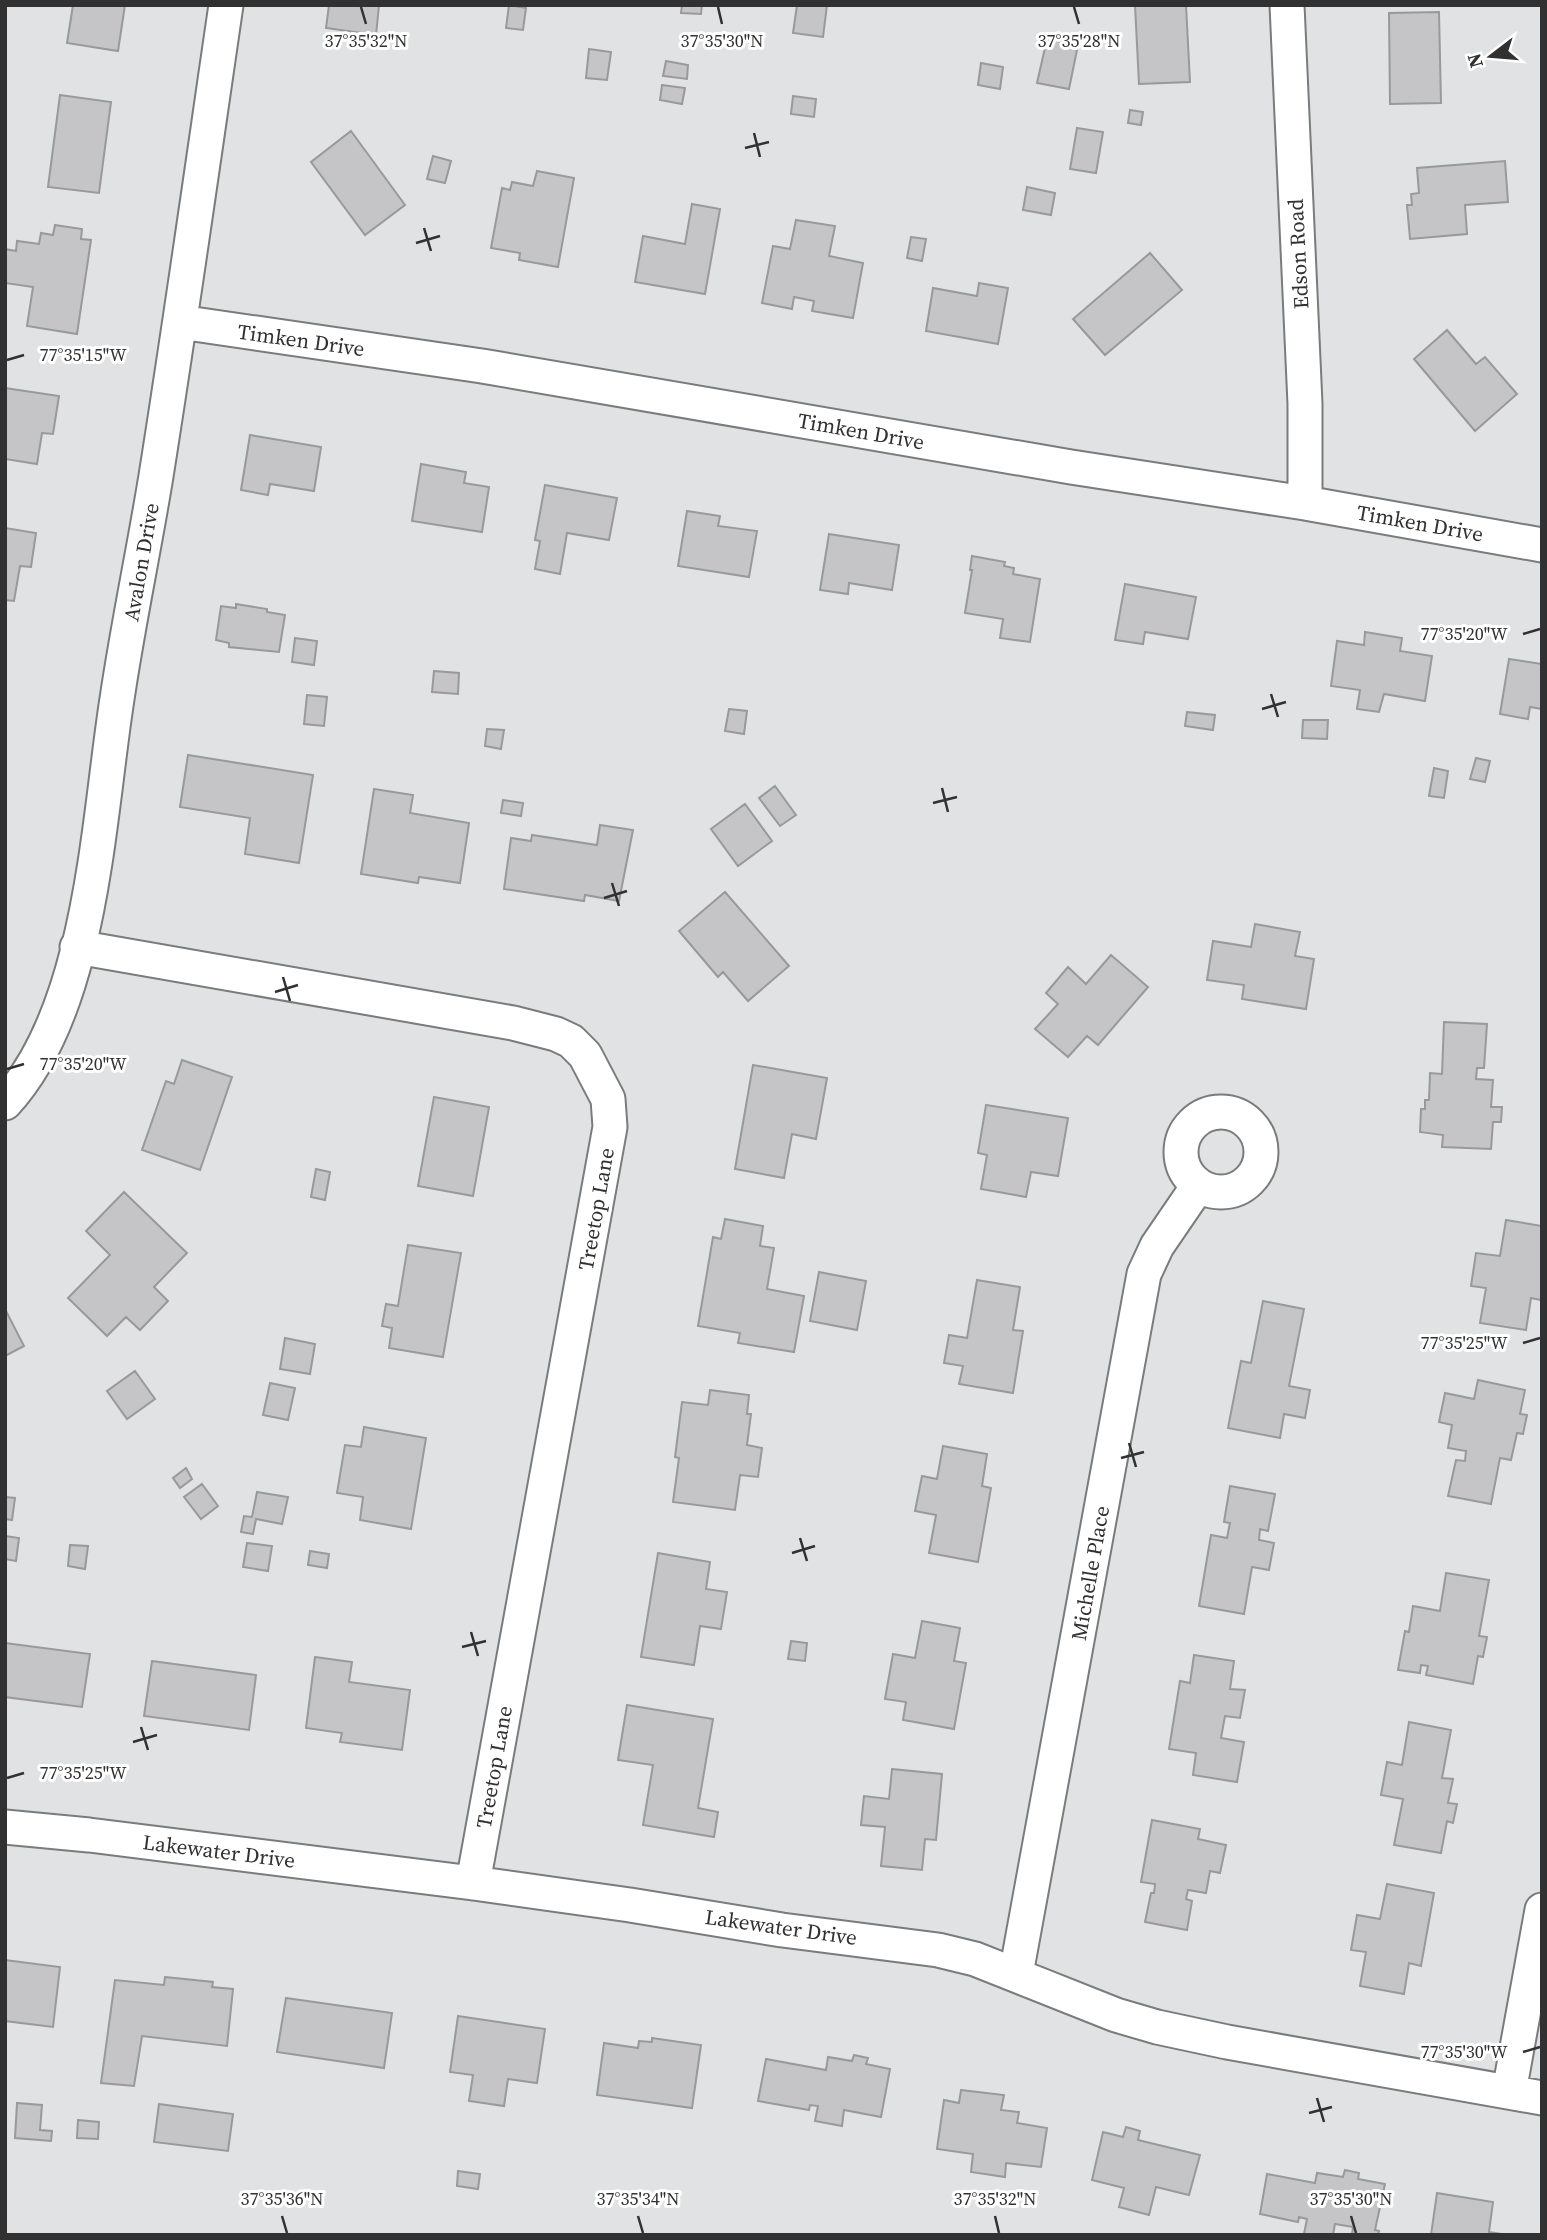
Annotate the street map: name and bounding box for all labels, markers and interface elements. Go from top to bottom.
north arrow [1456,21,1526,91]
text: 37°35'32"N [325,28,407,53]
text: 37°35'30"N [681,28,763,53]
text: 37°35'28"N [1038,28,1120,53]
text: N [1460,50,1489,71]
street label: Edson Road [1281,198,1315,310]
street label: Timken Drive [236,317,366,363]
text: 77°35'15"W [40,342,127,367]
street label: Timken Drive [796,406,926,456]
street label: Timken Drive [1355,498,1485,548]
street label: Avalon Drive [116,501,166,623]
text: 77°35'20"W [1421,621,1508,646]
text: 77°35'20"W [40,1051,127,1076]
street label: Treetop Lane [571,1145,621,1273]
text: 77°35'25"W [1421,1330,1508,1355]
street label: Michelle Place [1064,1503,1116,1643]
street label: Treetop Lane [469,1703,519,1831]
text: 77°35'25"W [40,1760,127,1785]
street label: Lakewater Drive [141,1827,297,1875]
street label: Lakewater Drive [703,1902,859,1952]
text: 77°35'30"W [1421,2039,1508,2064]
text: 37°35'36"N [241,2186,323,2211]
text: 37°35'34"N [597,2186,679,2211]
text: 37°35'32"N [954,2186,1036,2211]
text: 37°35'30"N [1310,2186,1392,2211]

